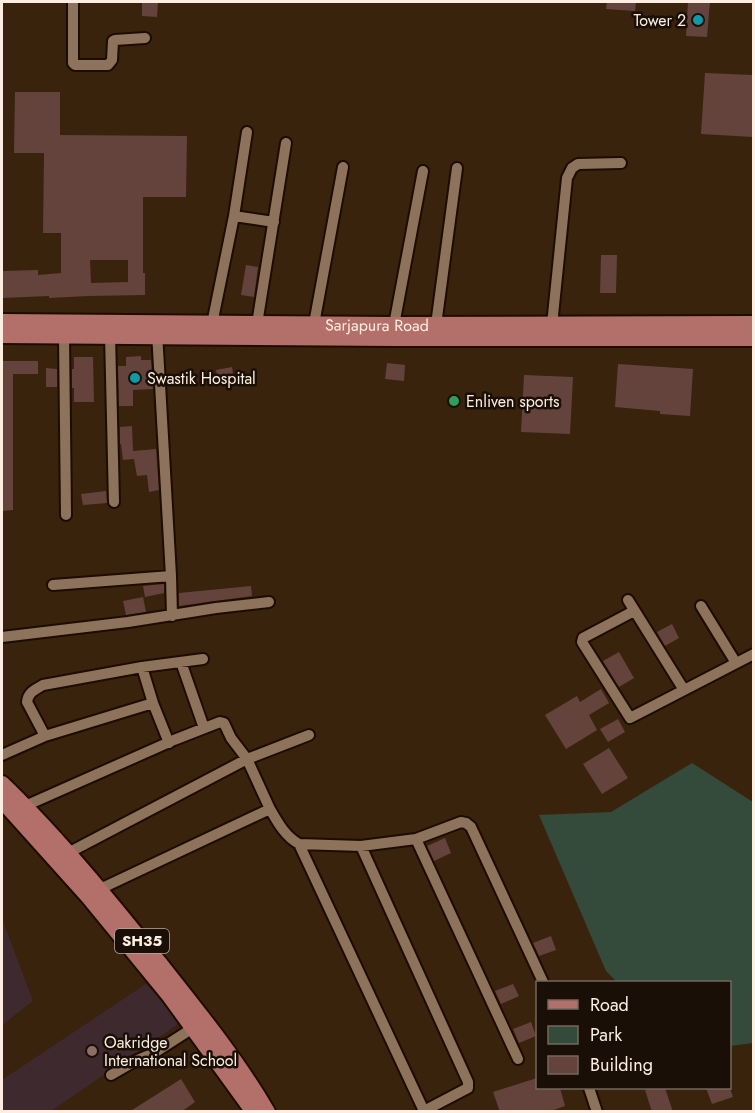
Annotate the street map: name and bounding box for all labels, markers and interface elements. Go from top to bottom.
place label: Tower 2 [633,9,686,32]
marker: Tower 2 [691,13,705,27]
street label: Sarjapura Road [325,313,429,337]
place label: Swastik Hospital [147,367,256,390]
marker: Swastik Hospital [128,371,142,385]
place label: Enliven sports [466,390,559,413]
marker: Enliven sports [447,394,461,408]
road number: SH35 [115,929,169,953]
legend [536,981,731,1089]
text: Road [590,992,629,1018]
text: Park [590,1022,622,1048]
place label: Oakridge International School [104,1031,237,1072]
marker: Oakridge International School [85,1044,99,1058]
text: Building [590,1052,653,1078]

